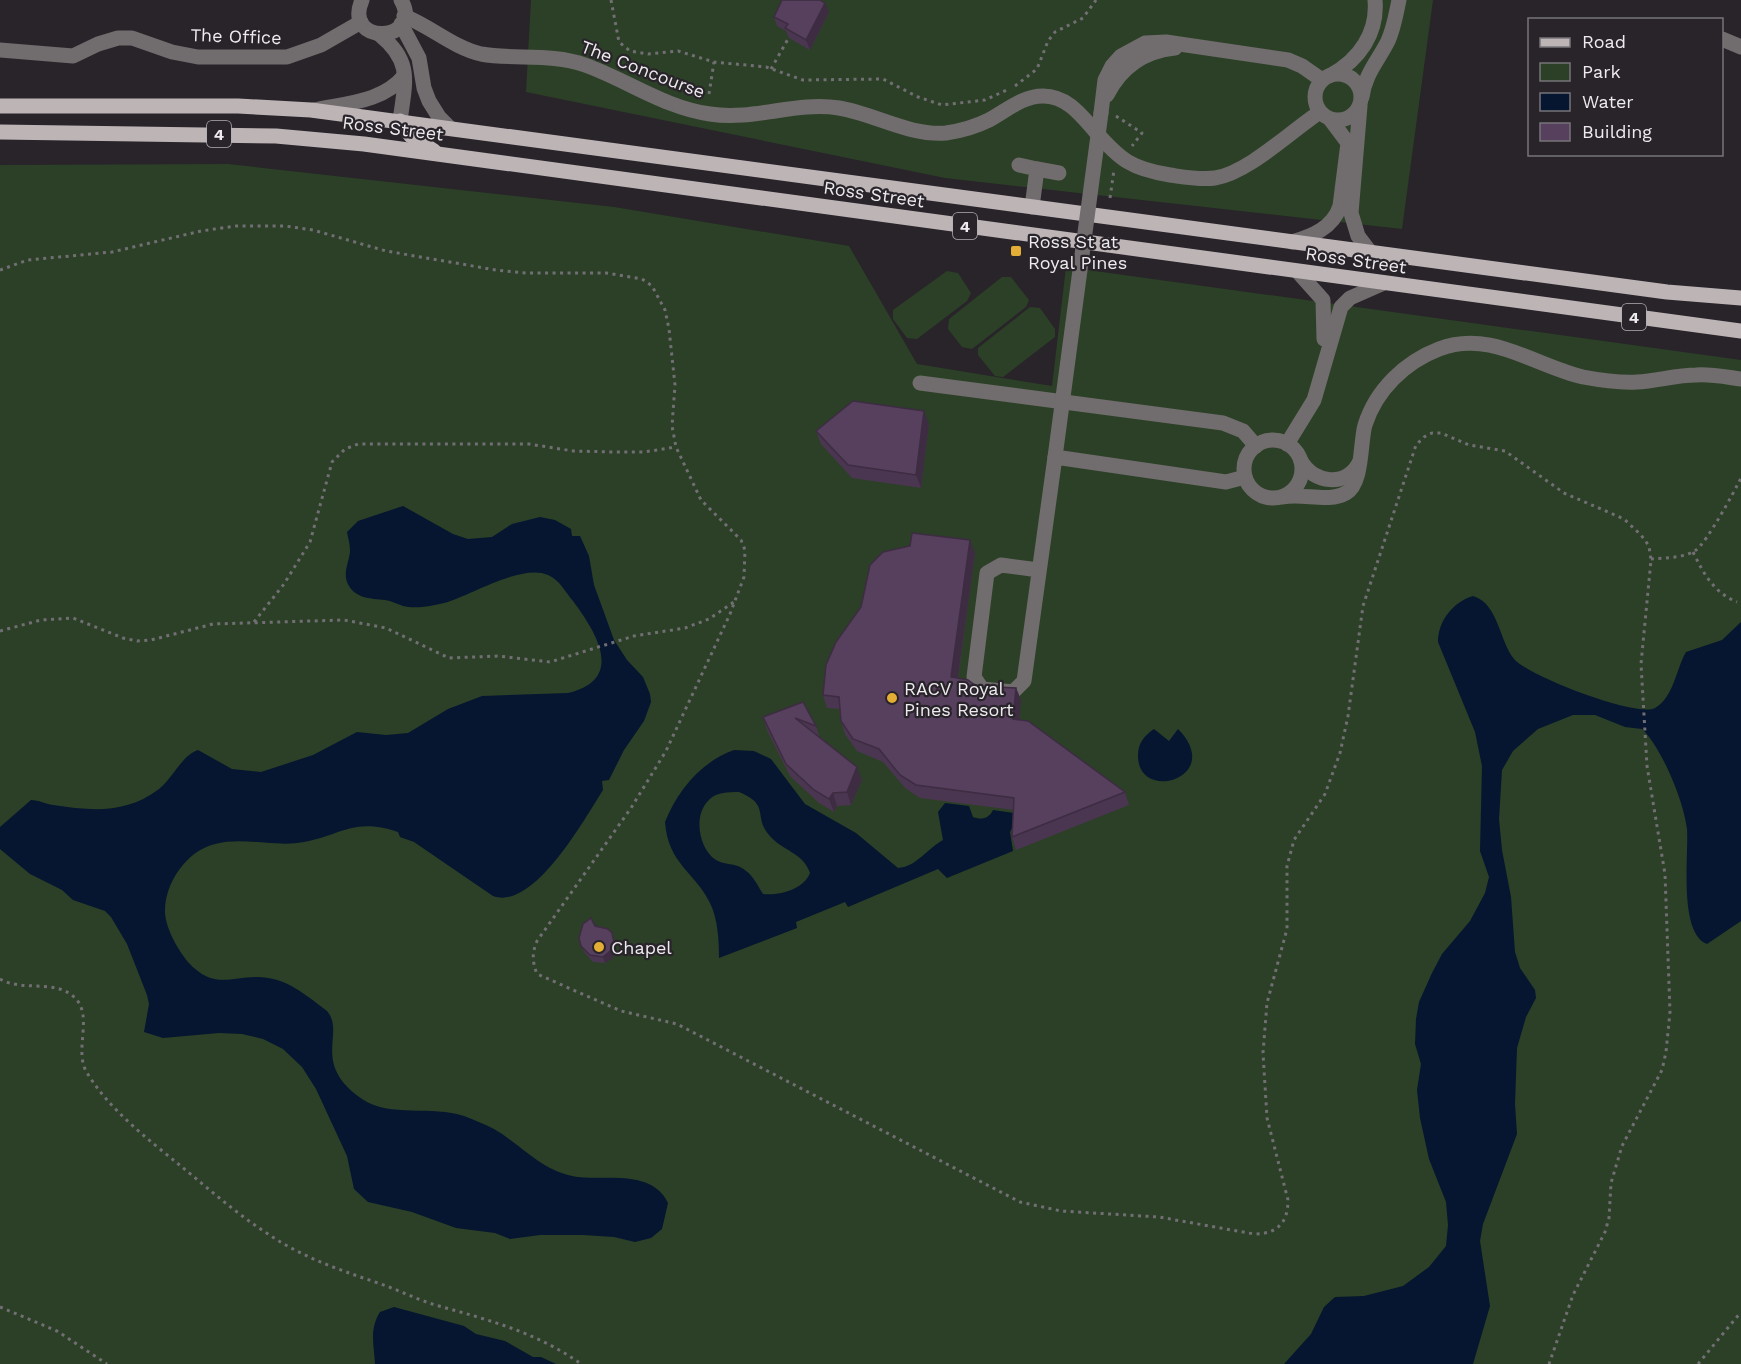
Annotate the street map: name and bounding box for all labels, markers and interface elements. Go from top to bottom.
legend [1528,18,1723,156]
street label: The Office [190,24,282,48]
text: Road [1582,31,1626,52]
street label: The Concourse [578,36,708,102]
text: Park [1582,61,1621,82]
text: Water [1582,91,1634,112]
street label: Ross Street [341,111,445,145]
road number: 4 [207,121,231,147]
text: Building [1582,121,1652,142]
street label: Ross Street [822,177,926,212]
road number: 4 [953,213,977,239]
place label: Ross St at Royal Pines [1028,231,1127,273]
street label: Ross Street [1304,243,1408,278]
marker: Ross St at Royal Pines [1009,244,1023,258]
road number: 4 [1622,304,1646,330]
place label: RACV Royal Pines Resort [904,678,1014,720]
marker: RACV Royal Pines Resort [885,691,899,705]
place label: Chapel [611,937,672,958]
marker: Chapel [592,940,606,954]

